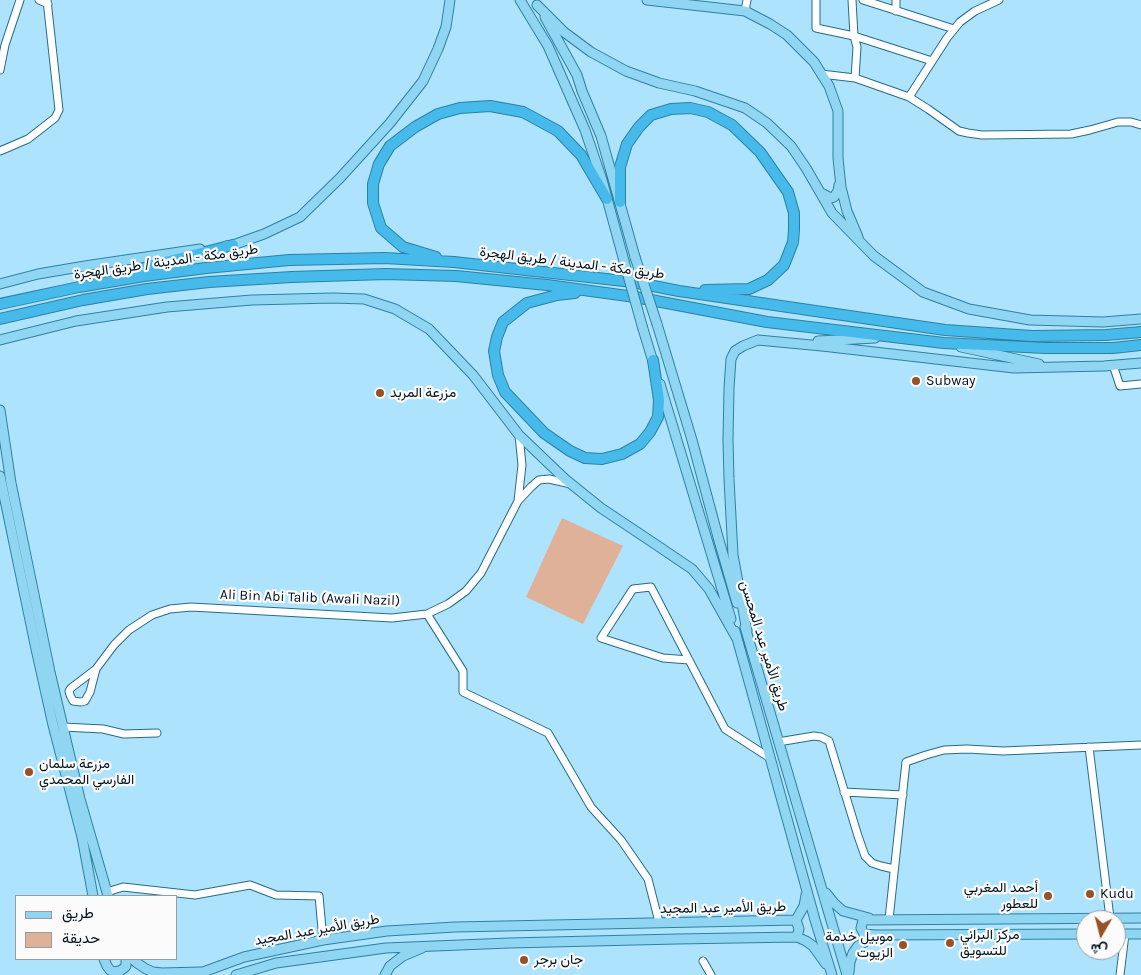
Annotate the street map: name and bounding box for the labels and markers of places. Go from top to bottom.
place label: Subway [926,373,976,389]
marker: Subway [910,375,922,387]
place label: مزرعة المربد [390,385,456,401]
marker: مزرعة المربد [374,387,386,399]
place label: مزرعة سلمان الفارسي المحمدي [39,756,134,789]
marker: مزرعة سلمان الفارسي المحمدي [23,766,35,778]
place label: أحمد المغربي للعطور [964,880,1038,912]
place label: Kudu [1100,886,1134,902]
marker: Kudu [1084,888,1096,900]
marker: أحمد المغربي للعطور [1042,890,1054,902]
place label: مركز البراني للتسويق [960,927,1019,960]
place label: موبيل خدمة الزيوت [825,929,893,962]
marker: مركز البراني للتسويق [944,937,956,949]
marker: موبيل خدمة الزيوت [897,939,909,951]
place label: جان برجر [534,952,583,968]
marker: جان برجر [518,954,530,966]

